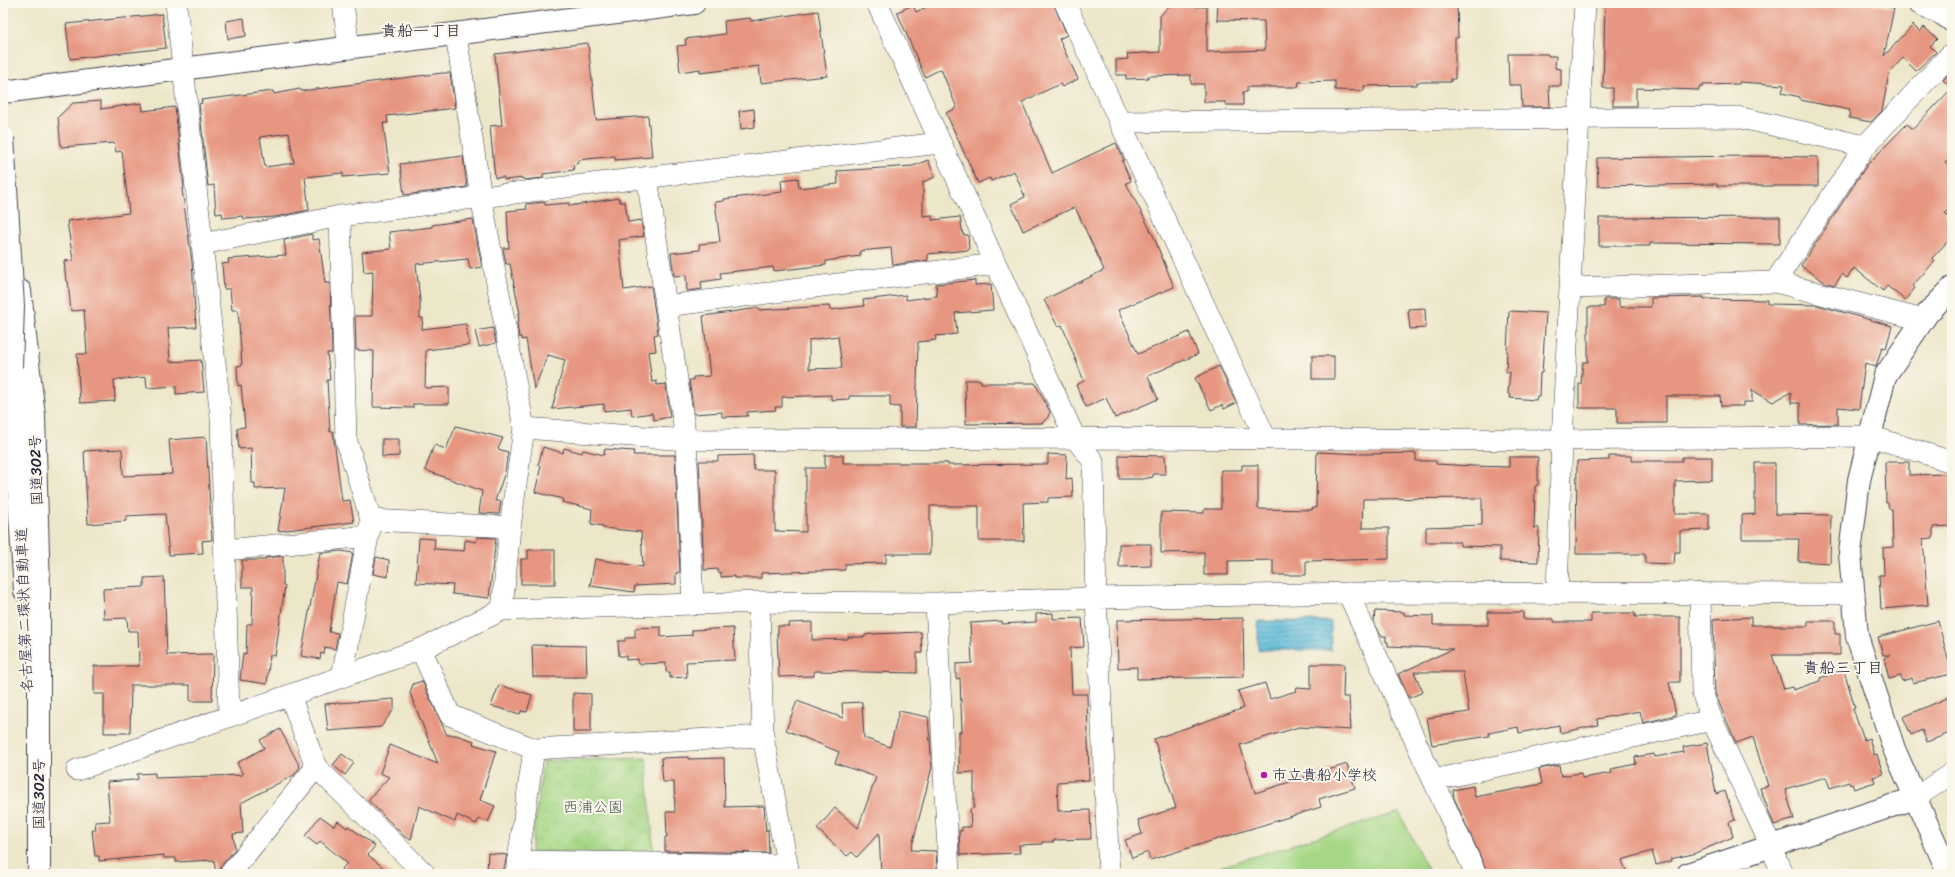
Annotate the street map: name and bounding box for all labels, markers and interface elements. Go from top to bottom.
district label: 貴船一丁目 [381,16,461,45]
street label: 国道302号 [22,434,50,506]
street label: 名古屋第二環状自動車道 [8,527,40,693]
district label: 貴船三丁目 [1803,653,1883,682]
street label: 国道302号 [26,758,52,830]
place label: 市立貴船小学校 [1272,762,1377,788]
marker: 市立貴船小学校 [1259,770,1269,780]
park label: 西浦公園 [563,794,623,820]

